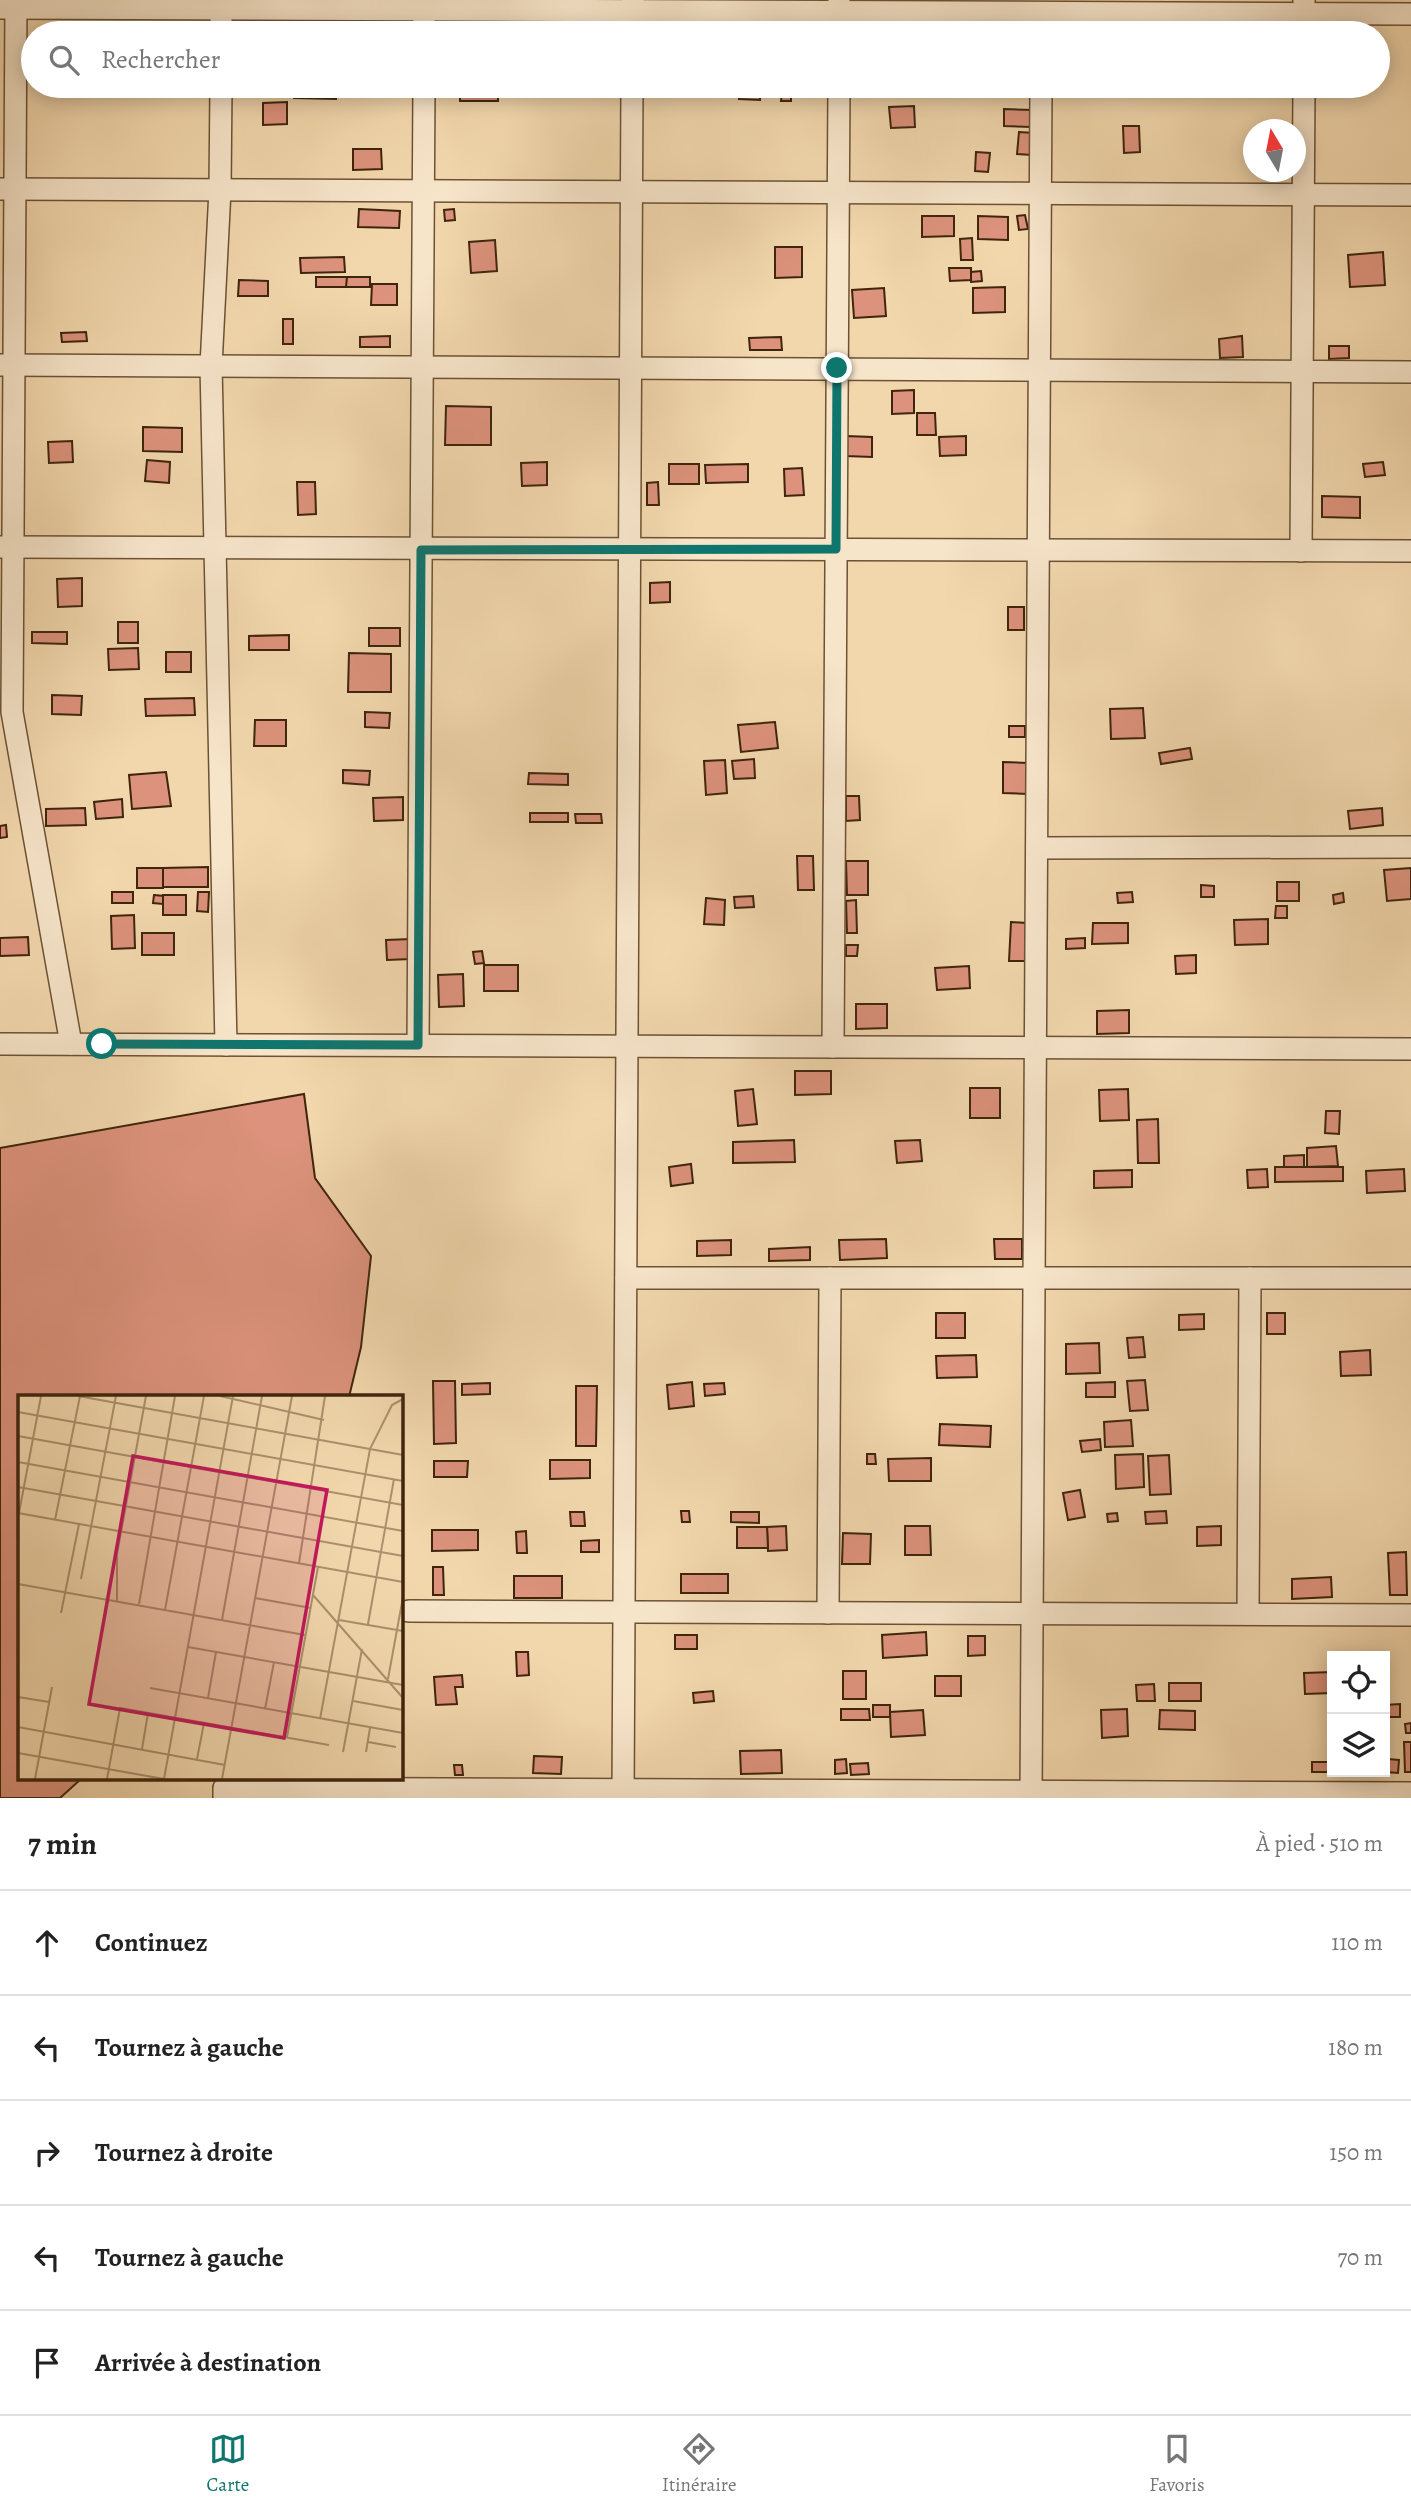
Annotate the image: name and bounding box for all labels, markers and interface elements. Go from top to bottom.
search box [21,21,1390,98]
icon: search [45,41,83,79]
text: Rechercher [101,42,221,77]
north arrow [1243,119,1306,182]
route end [821,352,852,383]
route start [86,1028,117,1059]
inset map [18,1395,402,1780]
map controls [1327,1651,1390,1777]
button: locate [1327,1651,1390,1714]
button: layers [1327,1714,1390,1777]
text: 7 min [28,1824,97,1864]
text: À pied · 510 m [1256,1828,1383,1859]
icon: ahead [28,1924,66,1962]
text: Continuez [95,1925,208,1960]
text: 110 m [1331,1927,1383,1958]
icon: left [28,2029,66,2067]
text: Tournez à gauche [95,2030,284,2065]
text: 180 m [1328,2032,1383,2063]
icon: right [28,2134,66,2172]
text: Tournez à droite [95,2135,273,2170]
text: 150 m [1329,2137,1383,2168]
icon: left [28,2239,66,2277]
text: Tournez à gauche [95,2240,284,2275]
text: 70 m [1337,2242,1383,2273]
icon: arrive [28,2344,66,2382]
text: Arrivée à destination [95,2345,321,2380]
tab: Carte [206,2430,249,2498]
tab: Itinéraire [662,2430,736,2498]
tab: Favoris [1149,2430,1205,2498]

